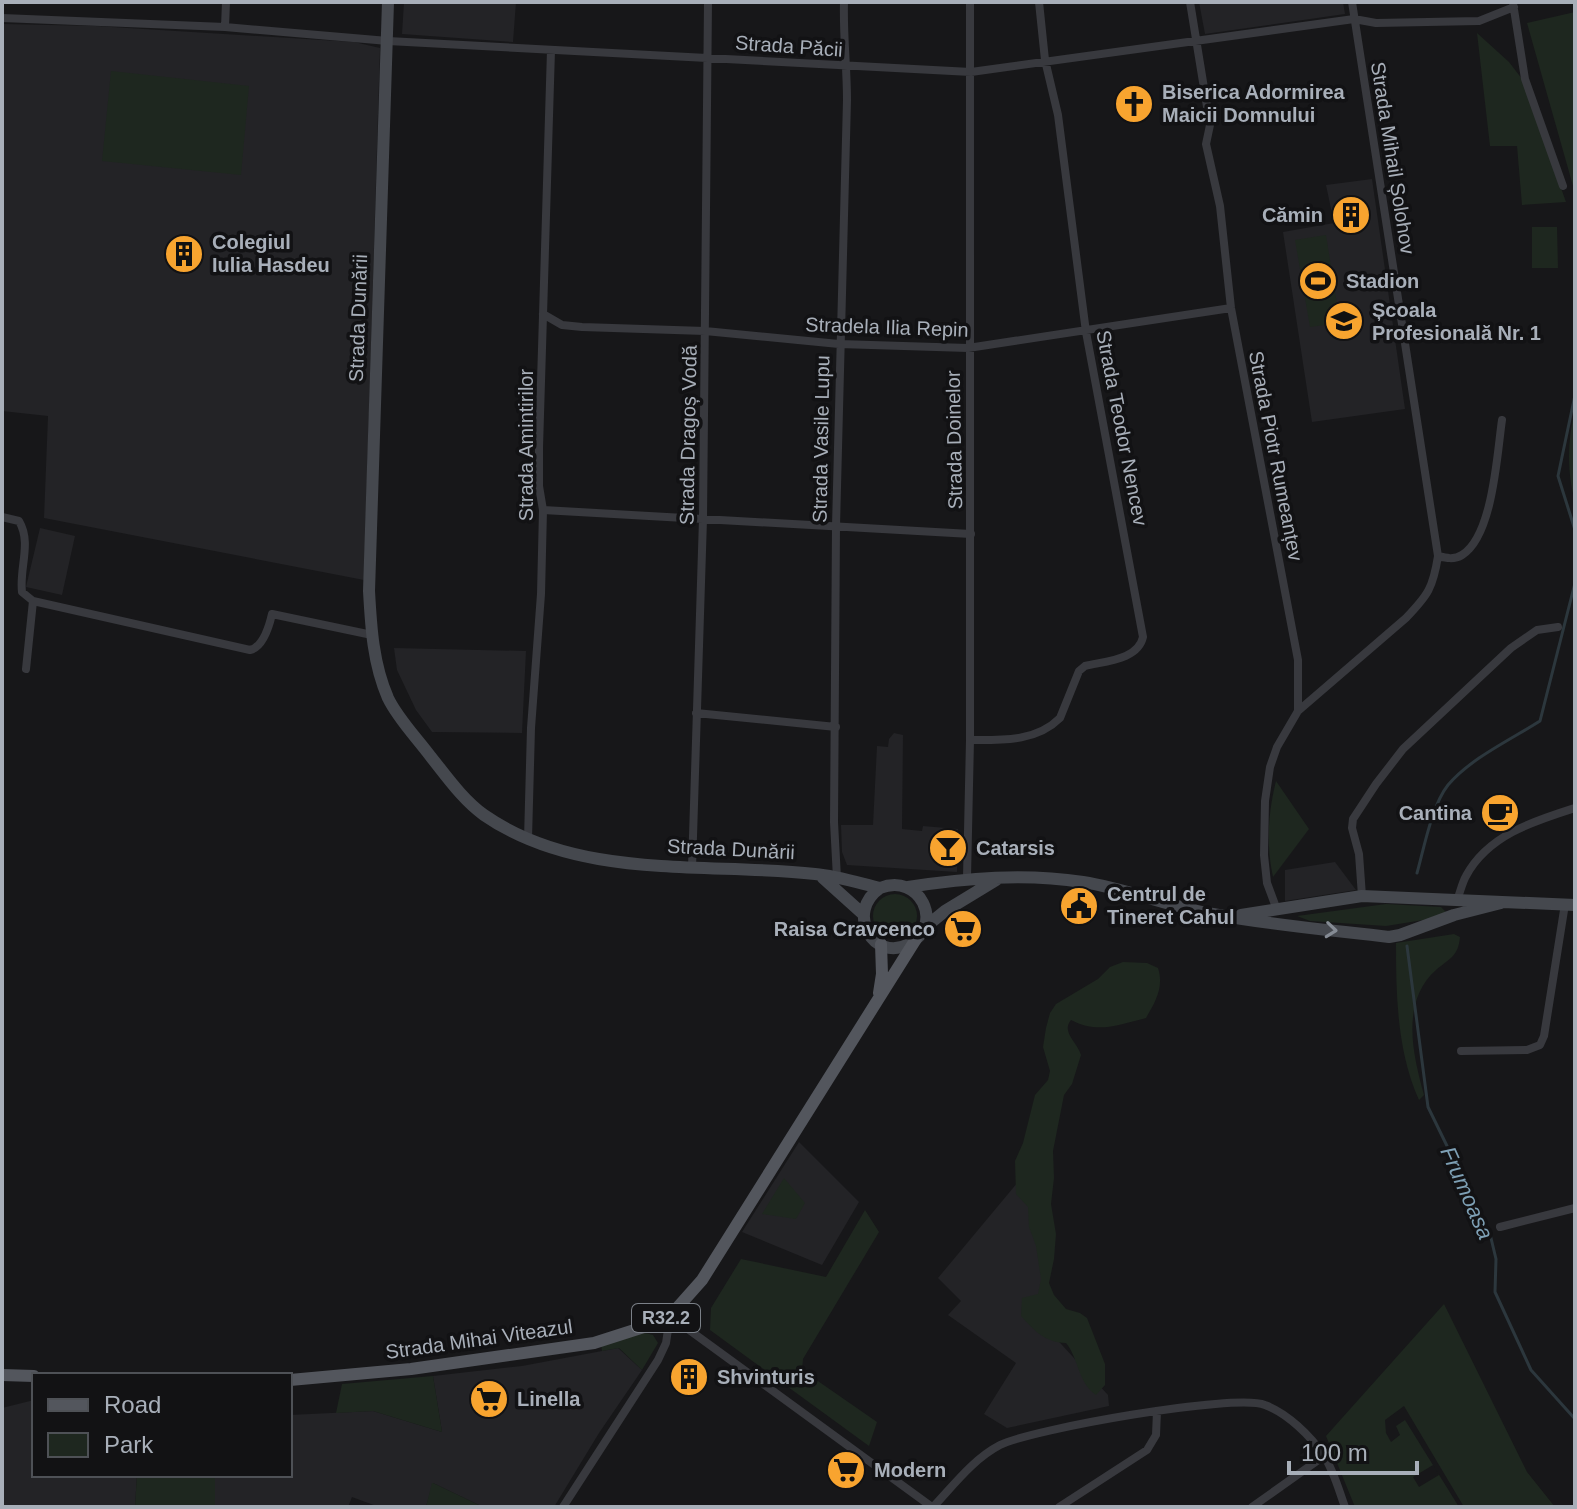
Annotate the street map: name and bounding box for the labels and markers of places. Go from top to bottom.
place label: Biserica Adormirea Maicii Domnului [1162,81,1346,126]
church icon: Biserica Adormirea Maicii Domnului [1113,83,1155,125]
building icon: Cămin [1330,194,1372,236]
place label: Cămin [1262,204,1323,226]
place label: Colegiul Iulia Hasdeu [212,231,330,276]
building icon: Colegiul Iulia Hasdeu [163,233,205,275]
sports icon: Stadion [1297,260,1339,302]
place label: Stadion [1346,270,1419,292]
place label: Școala Profesională Nr. 1 [1372,299,1541,344]
school or university icon: Școala Profesională Nr. 1 [1323,300,1365,342]
cafe icon: Cantina [1479,792,1521,834]
place label: Cantina [1399,802,1473,824]
bar icon: Catarsis [927,827,969,869]
place label: Catarsis [976,837,1055,859]
place label: Centrul de Tineret Cahul [1107,883,1234,928]
public building icon: Centrul de Tineret Cahul [1058,885,1100,927]
supermarket icon: Raisa Cravcenco [942,908,984,950]
place label: Raisa Cravcenco [774,918,935,940]
building icon: Shvinturis [668,1356,710,1398]
place label: Shvinturis [717,1366,815,1388]
supermarket icon: Linella [468,1378,510,1420]
place label: Linella [517,1388,581,1410]
supermarket icon: Modern [825,1449,867,1491]
place label: Modern [874,1459,946,1481]

